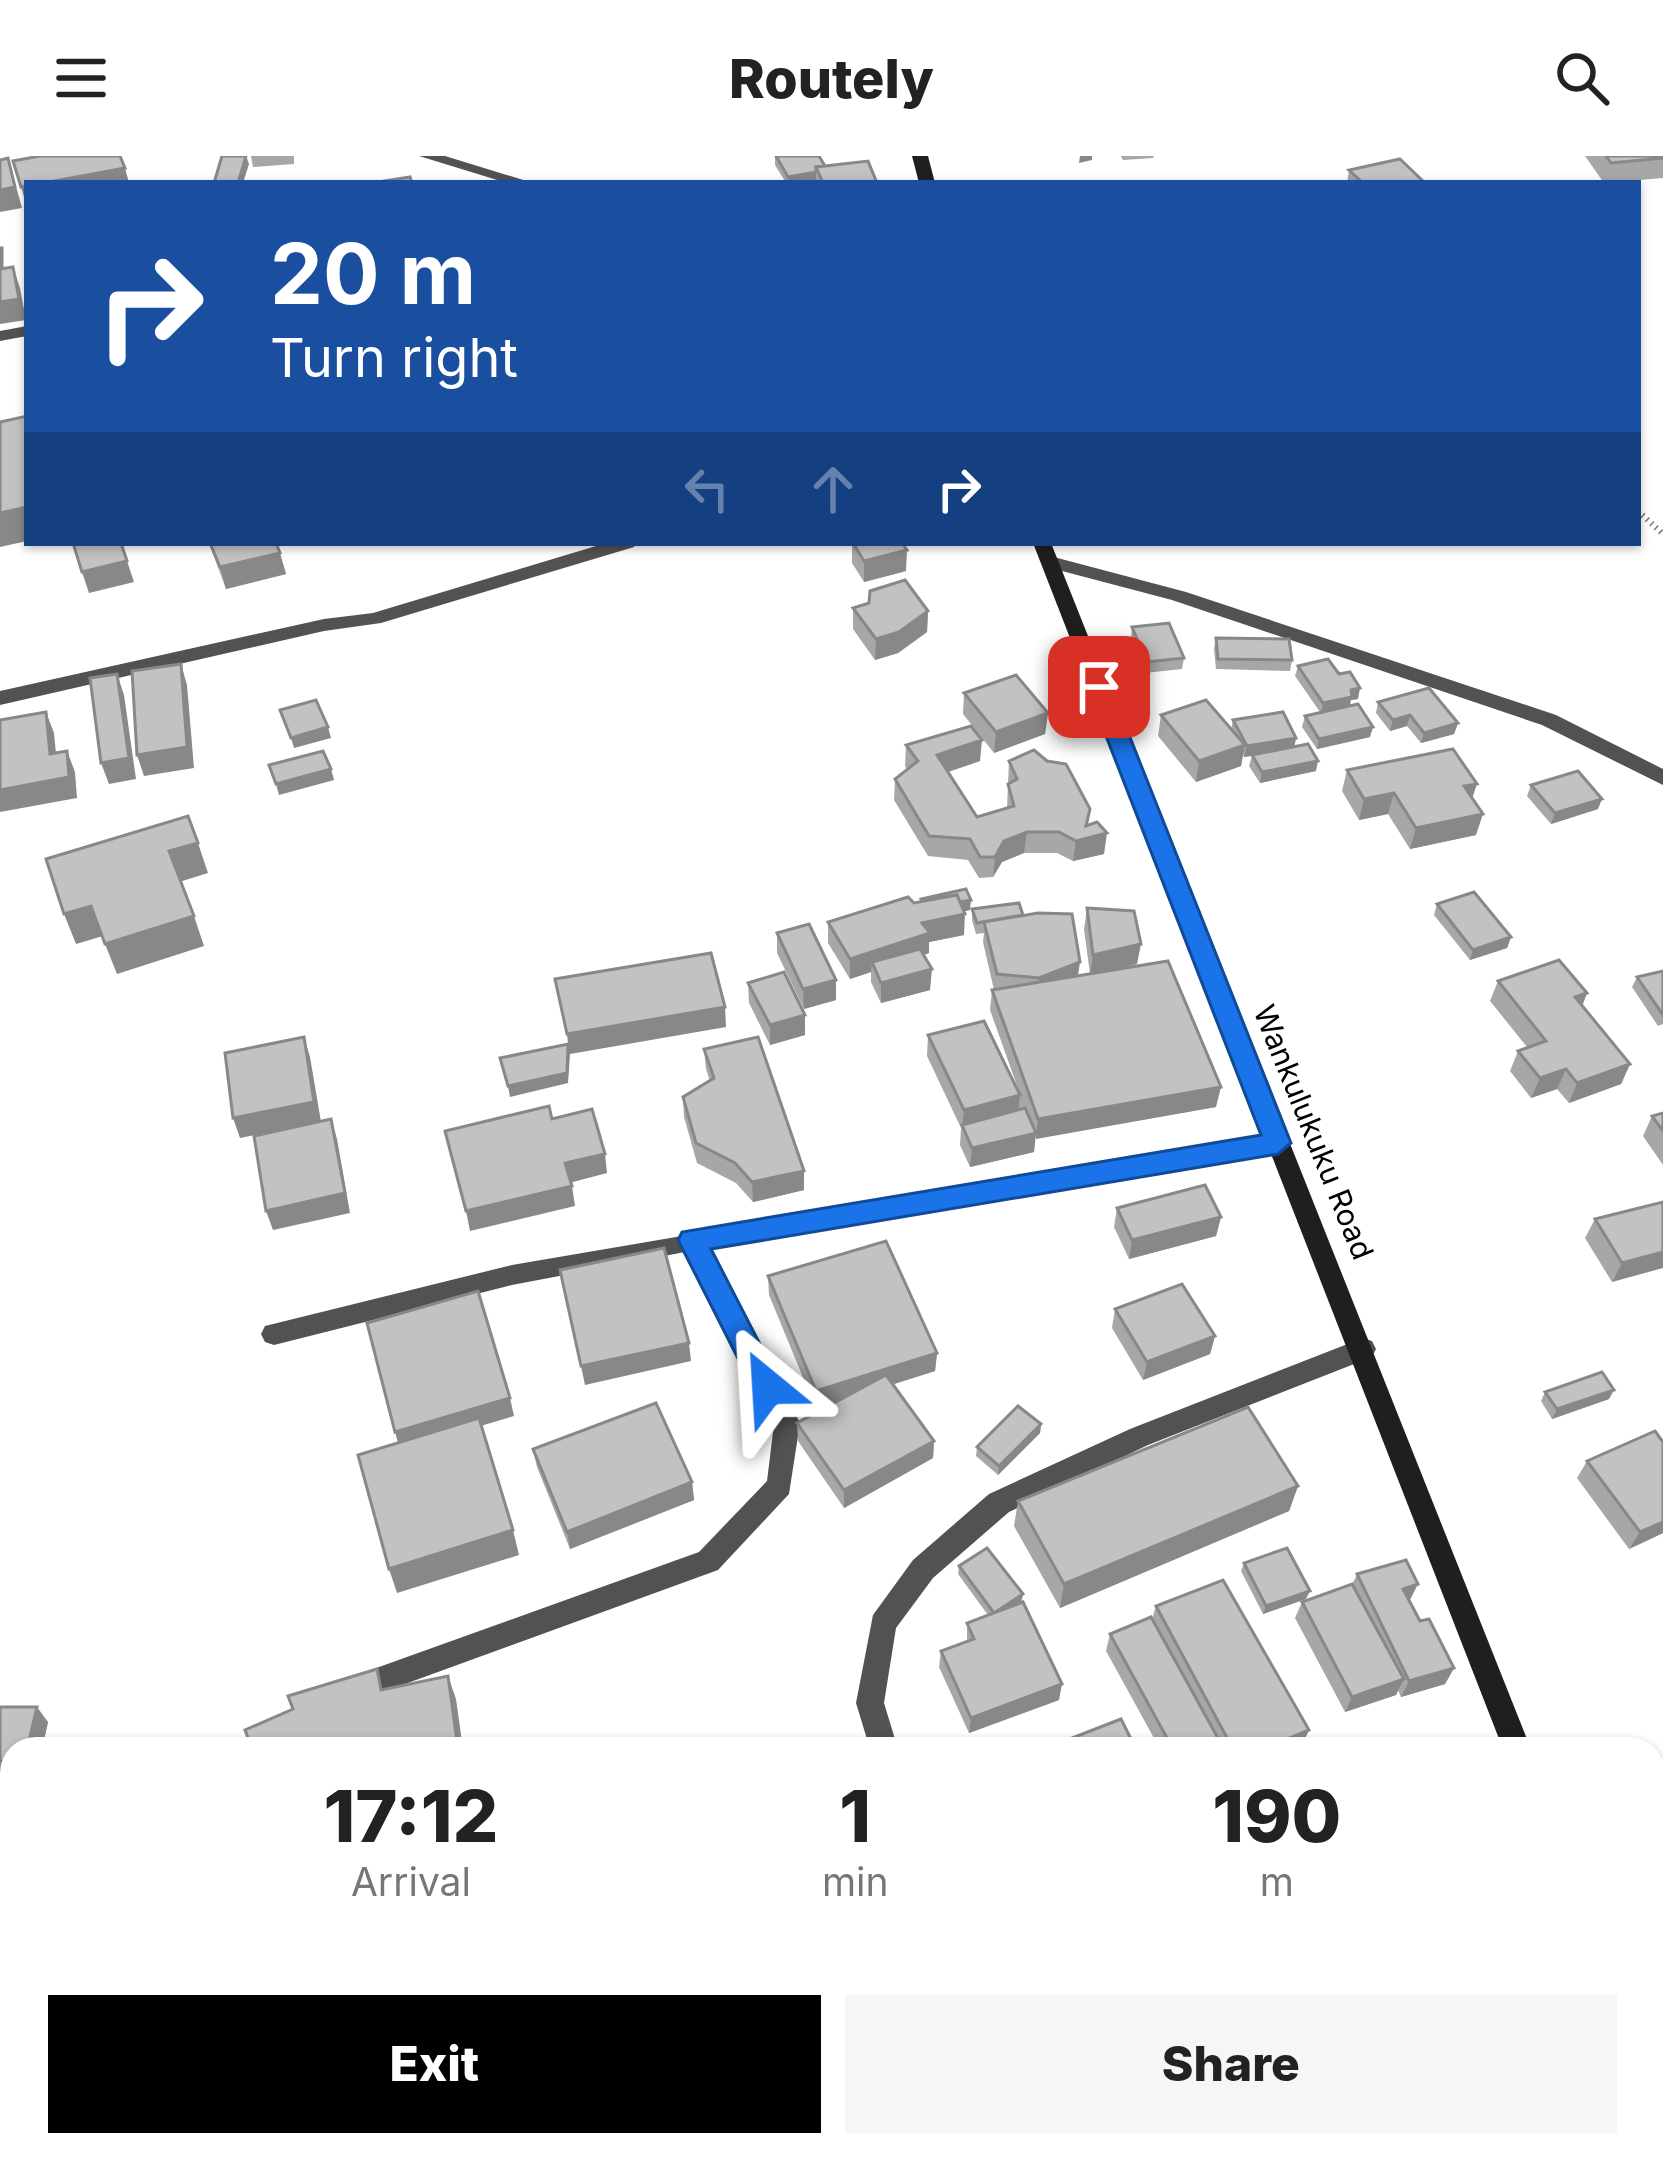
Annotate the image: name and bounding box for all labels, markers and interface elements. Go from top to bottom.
icon: menu [48,45,114,111]
icon: search [1549,45,1615,111]
text: Routely [729,46,934,111]
text: 20 m [270,223,476,324]
icon: right [72,228,228,384]
text: Turn right [270,325,518,390]
icon: left [674,456,740,522]
icon: ahead [800,456,866,522]
icon: right [926,456,992,522]
pin [1048,636,1150,738]
icon: arrive [1066,654,1132,720]
street label: Wankulukuku Road [1247,1000,1381,1264]
position arrow [705,1324,831,1450]
text: 17:12 [324,1772,498,1859]
text: 1 [839,1772,871,1859]
text: 190 [1212,1772,1341,1859]
text: Arrival [351,1858,471,1905]
text: min [822,1858,889,1905]
text: m [1260,1858,1294,1905]
button: Exit [48,1995,821,2133]
button: Share [845,1995,1617,2133]

